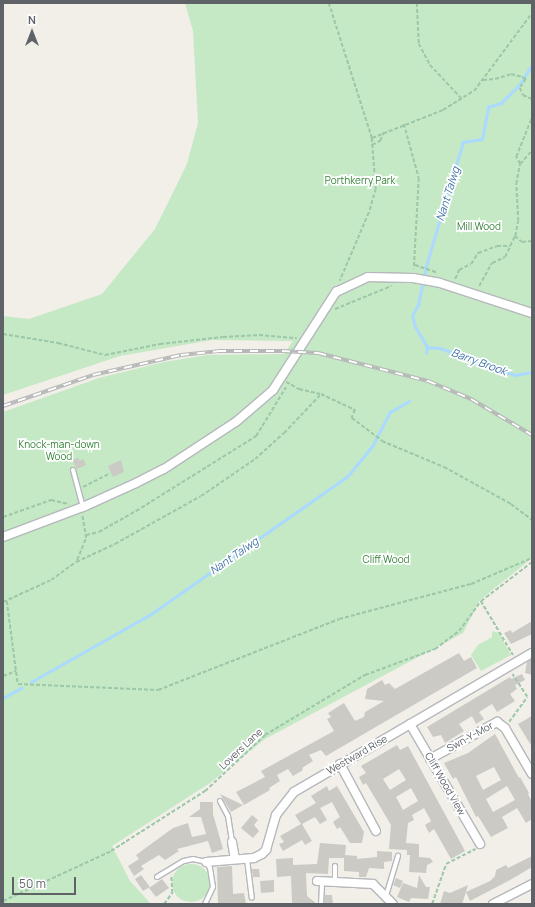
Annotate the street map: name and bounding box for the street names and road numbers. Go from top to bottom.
street label: Swn-Y-Mor [445,719,495,755]
street label: Lovers Lane [217,726,265,772]
street label: Westward Rise [325,733,389,777]
street label: Cliff Wood View [422,750,468,818]

